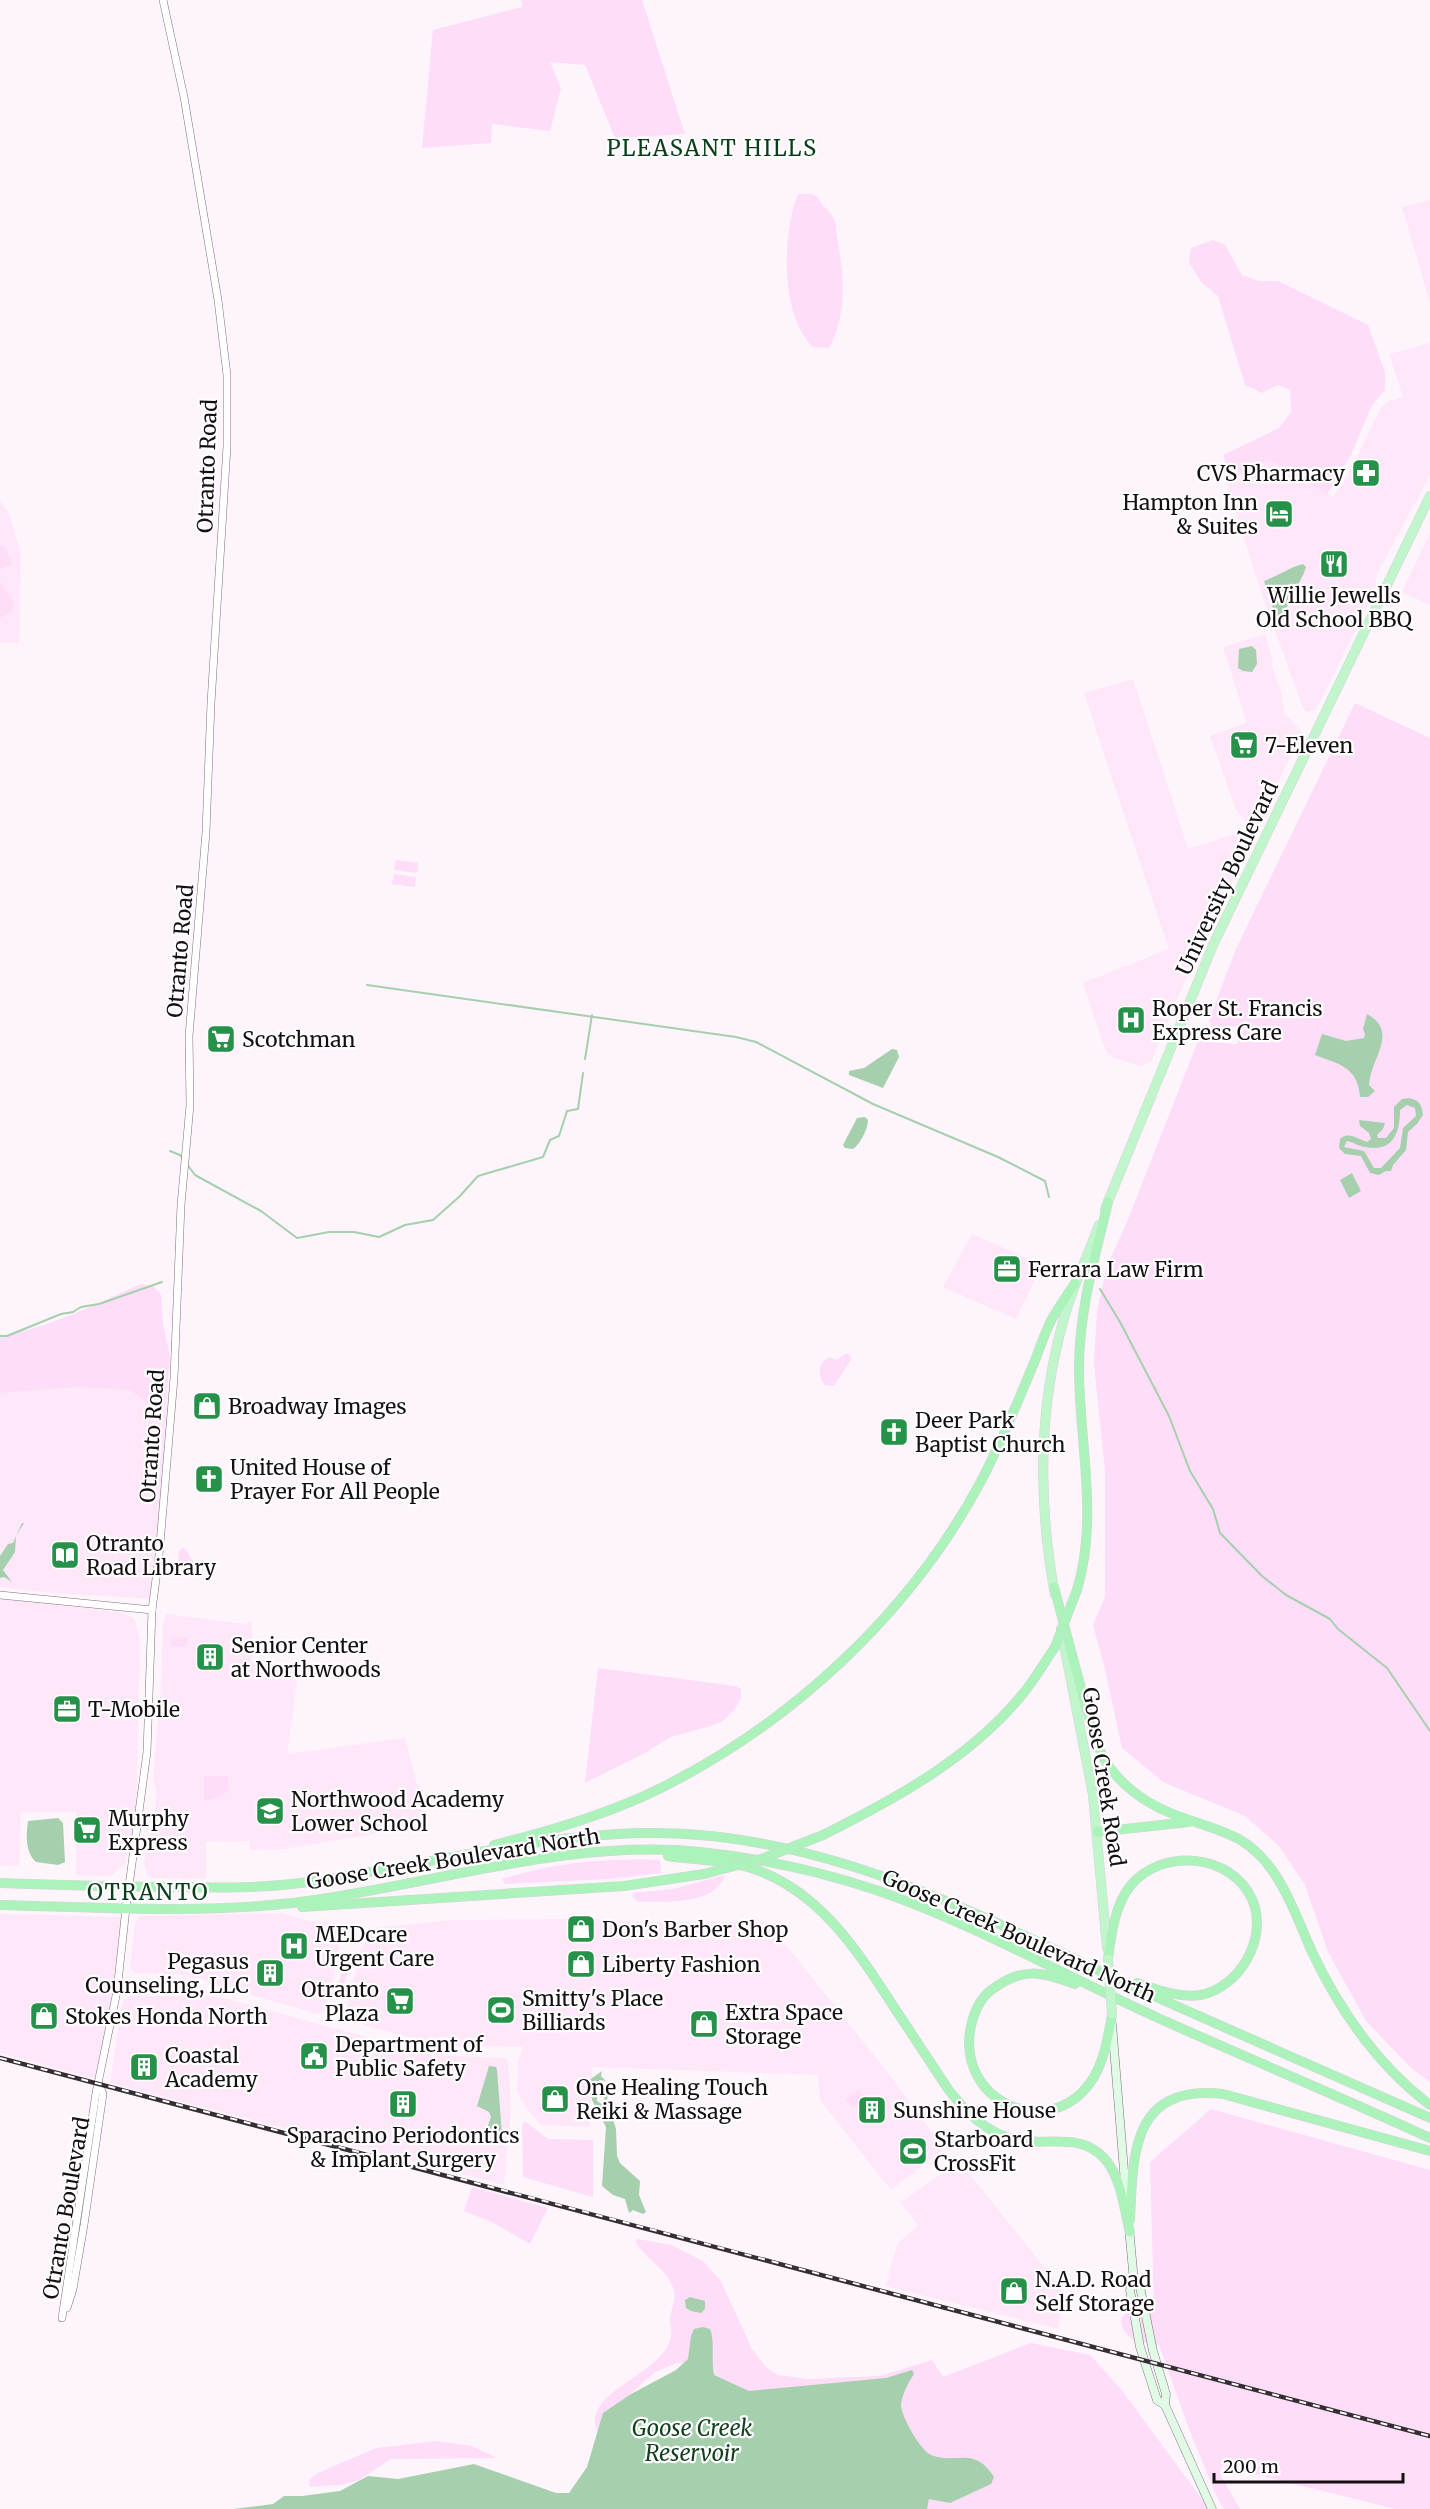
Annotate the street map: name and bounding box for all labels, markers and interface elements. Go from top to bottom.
district label: PLEASANT HILLS [607,134,818,162]
street label: Otranto Road [191,398,223,533]
pharmacy icon: CVS Pharmacy [1350,457,1382,489]
place label: CVS Pharmacy [1197,460,1346,487]
place label: Hampton Inn & Suites [1122,489,1258,540]
hotel icon: Hampton Inn & Suites [1263,498,1295,530]
restaurant icon: Willie Jewells Old School BBQ [1318,548,1350,580]
place label: Willie Jewells Old School BBQ [1256,582,1414,633]
supermarket icon: 7-Eleven [1228,729,1260,761]
place label: 7-Eleven [1265,732,1353,759]
street label: University Boulevard [1170,776,1284,980]
street label: Otranto Road [161,883,199,1019]
place label: Roper St. Francis Express Care [1152,995,1323,1046]
hospital icon: Roper St. Francis Express Care [1115,1004,1147,1036]
supermarket icon: Scotchman [205,1023,237,1055]
place label: Scotchman [242,1026,355,1053]
office icon: Ferrara Law Firm [991,1253,1023,1285]
place label: Ferrara Law Firm [1028,1256,1204,1283]
street label: Otranto Road [134,1368,170,1504]
shop icon: Broadway Images [191,1390,223,1422]
place label: Broadway Images [228,1393,407,1420]
place label: Deer Park Baptist Church [915,1407,1065,1458]
church icon: Deer Park Baptist Church [878,1416,910,1448]
place label: United House of Prayer For All People [230,1454,440,1505]
church icon: United House of Prayer For All People [193,1463,225,1495]
place label: Otranto Road Library [86,1530,217,1581]
library icon: Otranto Road Library [49,1539,81,1571]
place label: Senior Center at Northwoods [231,1632,381,1683]
building icon: Senior Center at Northwoods [194,1641,226,1673]
street label: Goose Creek Road [1077,1685,1132,1869]
office icon: T-Mobile [51,1693,83,1725]
place label: T-Mobile [88,1696,180,1723]
place label: Northwood Academy Lower School [291,1786,505,1837]
school or university icon: Northwood Academy Lower School [254,1795,286,1827]
place label: Murphy Express [108,1805,190,1856]
supermarket icon: Murphy Express [71,1814,103,1846]
street label: Goose Creek Boulevard North [304,1822,602,1896]
street label: Goose Creek Boulevard North [878,1863,1160,2009]
district label: OTRANTO [87,1878,209,1906]
shop icon: Don's Barber Shop [565,1913,597,1945]
place label: Don's Barber Shop [602,1916,789,1943]
place label: MEDcare Urgent Care [315,1921,434,1972]
hospital icon: MEDcare Urgent Care [278,1930,310,1962]
place label: Pegasus Counseling, LLC [85,1948,249,1999]
shop icon: Liberty Fashion [565,1948,597,1980]
place label: Liberty Fashion [602,1951,761,1978]
building icon: Pegasus Counseling, LLC [254,1957,286,1989]
place label: Otranto Plaza [301,1976,379,2027]
supermarket icon: Otranto Plaza [384,1985,416,2017]
place label: Smitty's Place Billiards [522,1985,663,2036]
sports icon: Smitty's Place Billiards [485,1994,517,2026]
place label: Extra Space Storage [725,1999,843,2050]
shop icon: Stokes Honda North [28,2000,60,2032]
place label: Stokes Honda North [65,2003,268,2030]
shop icon: Extra Space Storage [688,2008,720,2040]
place label: Department of Public Safety [335,2031,484,2082]
public building icon: Department of Public Safety [298,2040,330,2072]
place label: Coastal Academy [164,2042,259,2093]
building icon: Coastal Academy [128,2051,160,2083]
place label: One Healing Touch Reiki & Massage [576,2074,768,2125]
shop icon: One Healing Touch Reiki & Massage [539,2083,571,2115]
building icon: Sparacino Periodontics & Implant Surgery [387,2088,419,2120]
building icon: Sunshine House [856,2094,888,2126]
place label: Sunshine House [893,2097,1056,2124]
street label: Otranto Boulevard [37,2114,95,2301]
place label: Sparacino Periodontics & Implant Surgery [286,2122,520,2173]
place label: Starboard CrossFit [934,2126,1034,2177]
sports icon: Starboard CrossFit [897,2135,929,2167]
place label: N.A.D. Road Self Storage [1035,2266,1154,2317]
shop icon: N.A.D. Road Self Storage [998,2275,1030,2307]
water label: Goose Creek Reservoir [632,2414,752,2467]
scale bar [1214,2446,1403,2484]
text: 200 m [1223,2455,1279,2478]

